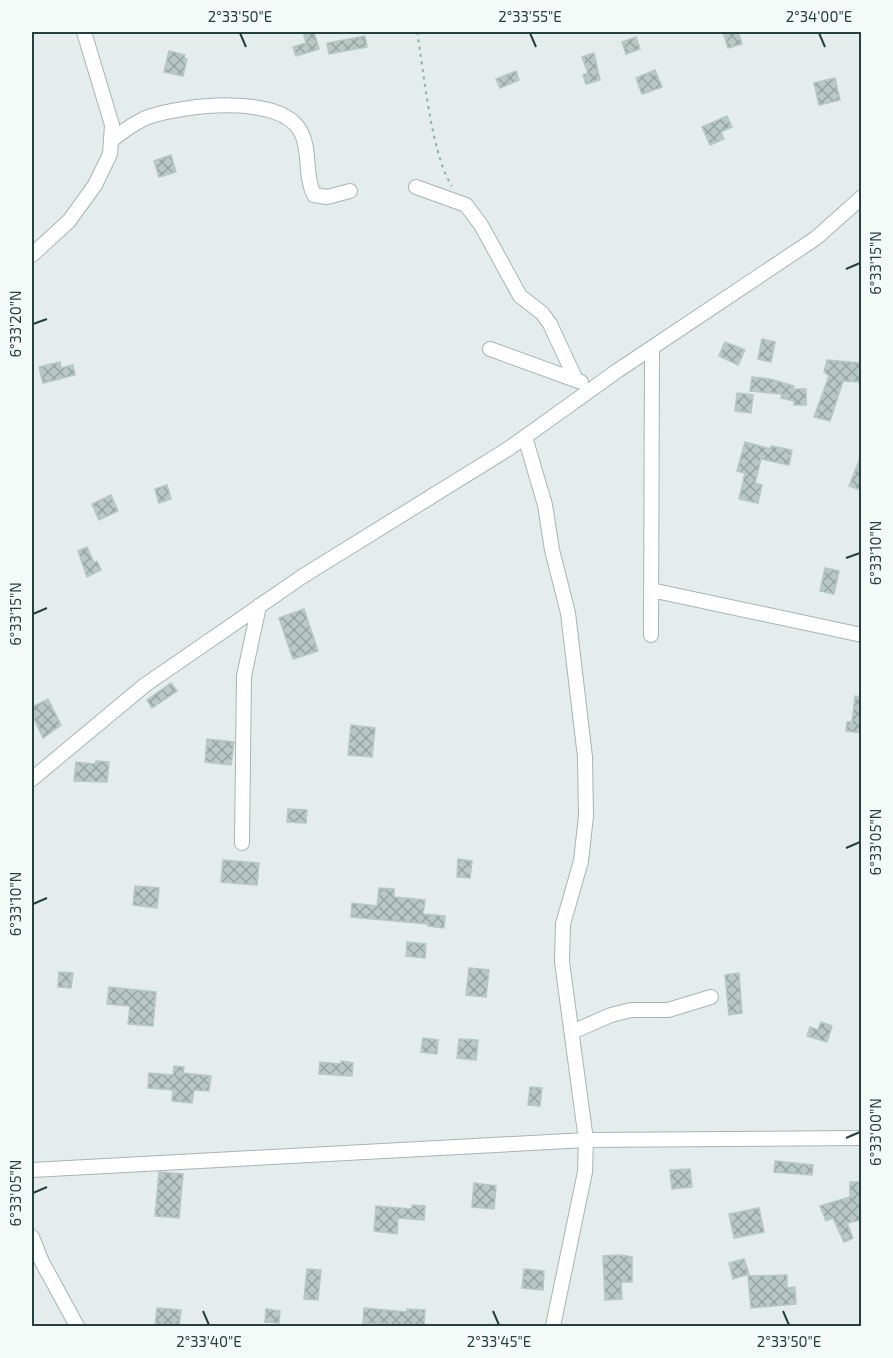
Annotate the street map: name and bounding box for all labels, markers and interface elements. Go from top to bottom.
text: 2°33'50"E [208,7,272,25]
text: 2°33'55"E [498,7,562,25]
text: 2°34'00"E [786,7,852,25]
text: 6°33'15"N [866,231,884,295]
text: 6°33'20"N [6,290,24,358]
text: 6°33'10"N [866,521,884,585]
text: 6°33'15"N [6,582,24,646]
text: 6°33'05"N [866,809,884,875]
text: 6°33'10"N [6,872,24,936]
text: 6°33'00"N [866,1098,884,1166]
text: 6°33'05"N [6,1160,24,1226]
text: 2°33'40"E [176,1332,242,1350]
text: 2°33'45"E [467,1332,531,1350]
text: 2°33'50"E [757,1332,821,1350]

